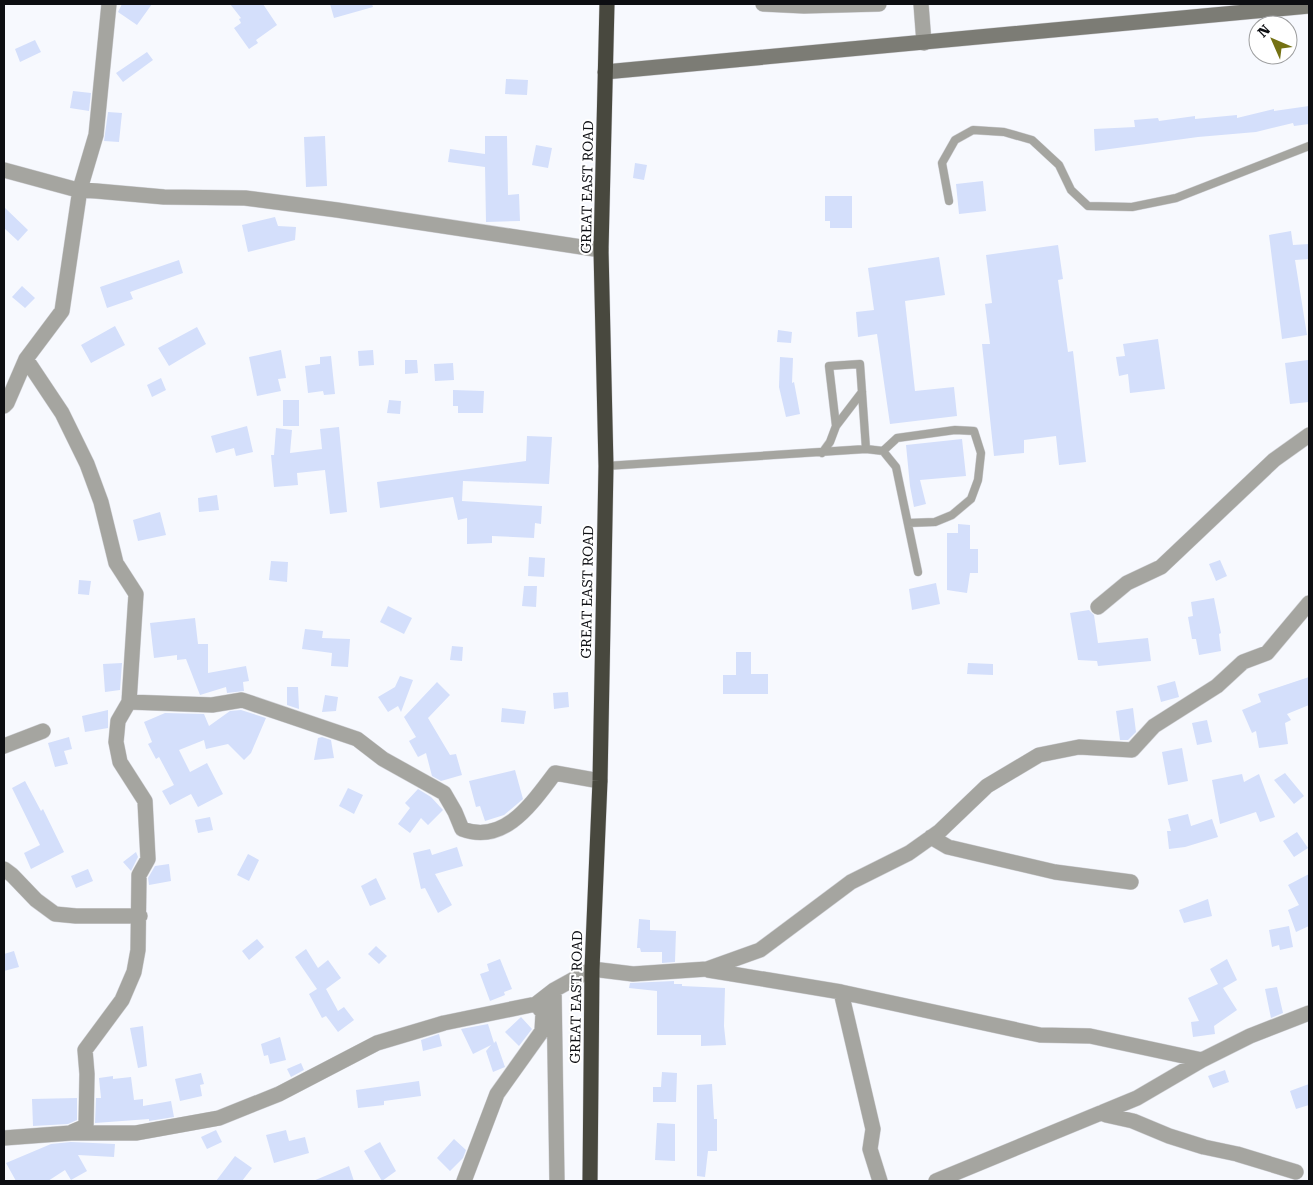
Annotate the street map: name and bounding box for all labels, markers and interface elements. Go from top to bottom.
north arrow [1248,15,1298,65]
text: N [1254,21,1273,40]
street label: GREAT EAST ROAD [578,120,596,254]
street label: GREAT EAST ROAD [578,525,596,659]
street label: GREAT EAST ROAD [567,930,585,1064]

